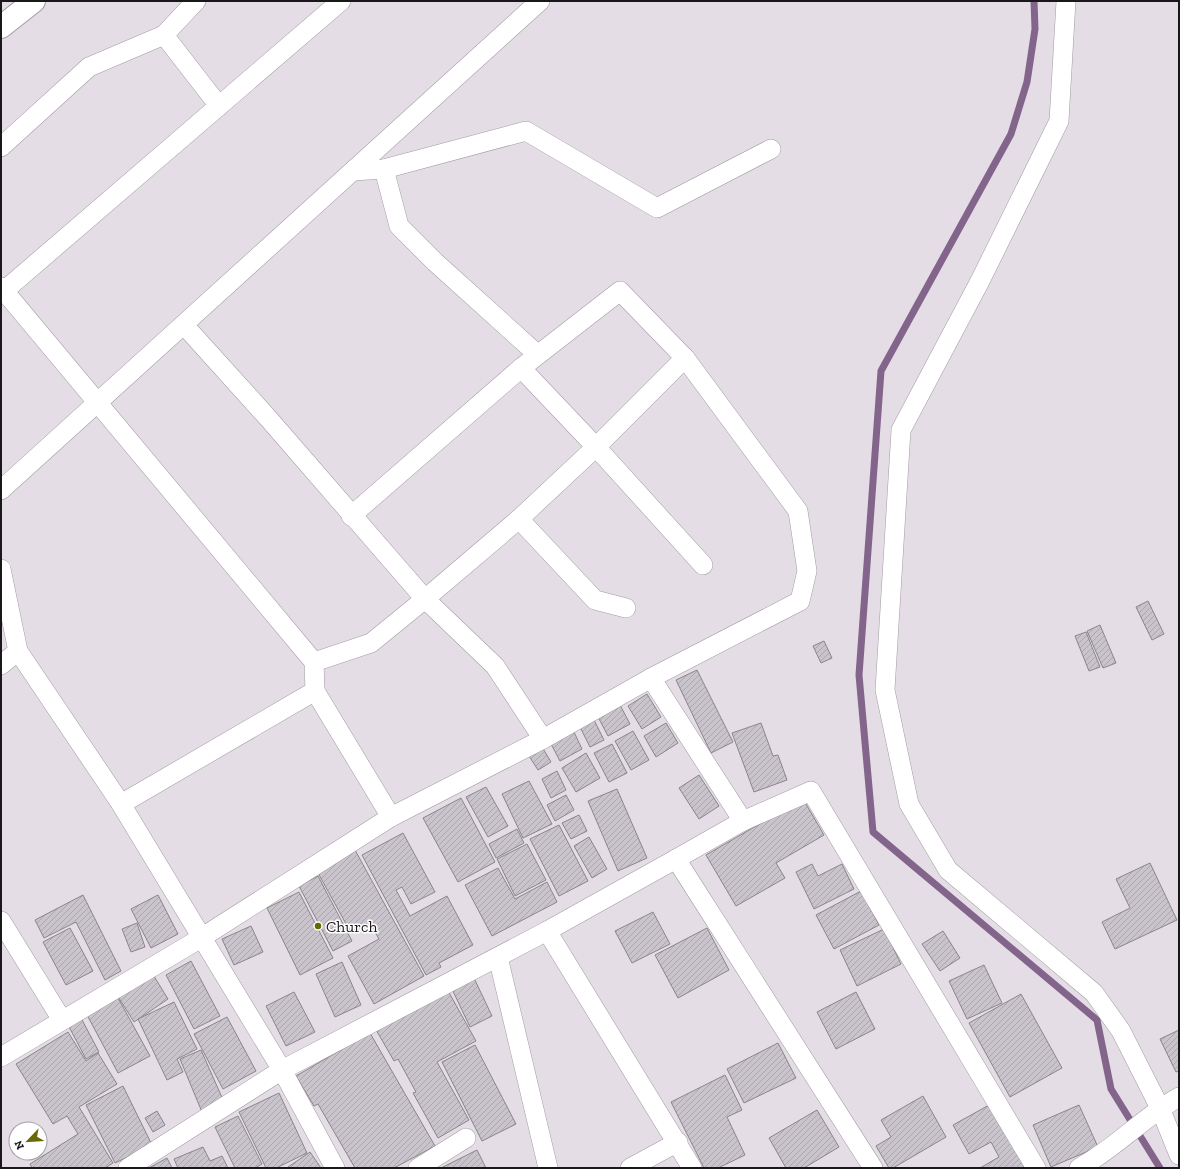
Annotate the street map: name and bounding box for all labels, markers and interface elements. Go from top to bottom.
place label: Church [326,917,377,936]
marker: Church [313,921,323,931]
north arrow [8,1121,48,1161]
text: N [11,1138,27,1152]

